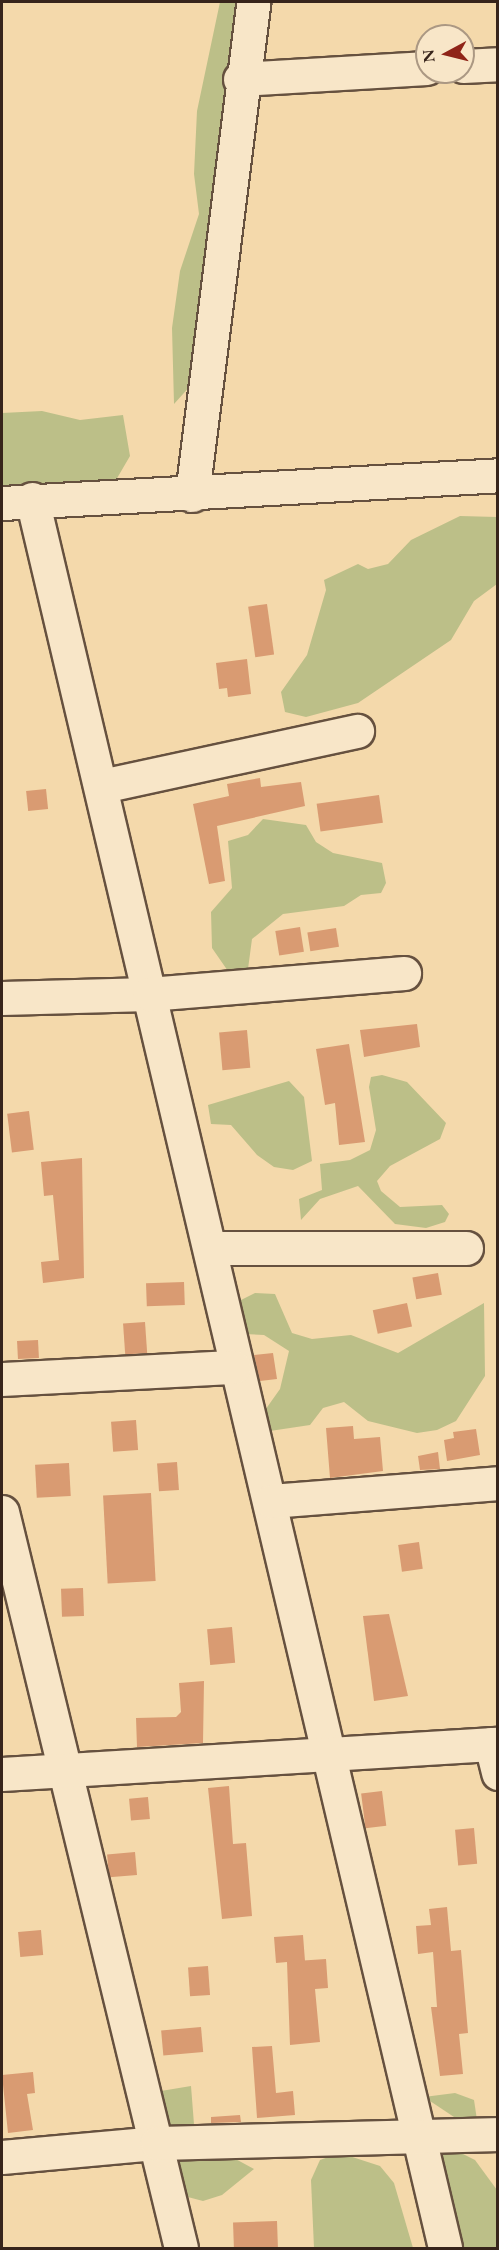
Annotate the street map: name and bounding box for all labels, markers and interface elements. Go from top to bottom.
north arrow [415,24,475,84]
text: N [417,48,440,64]

